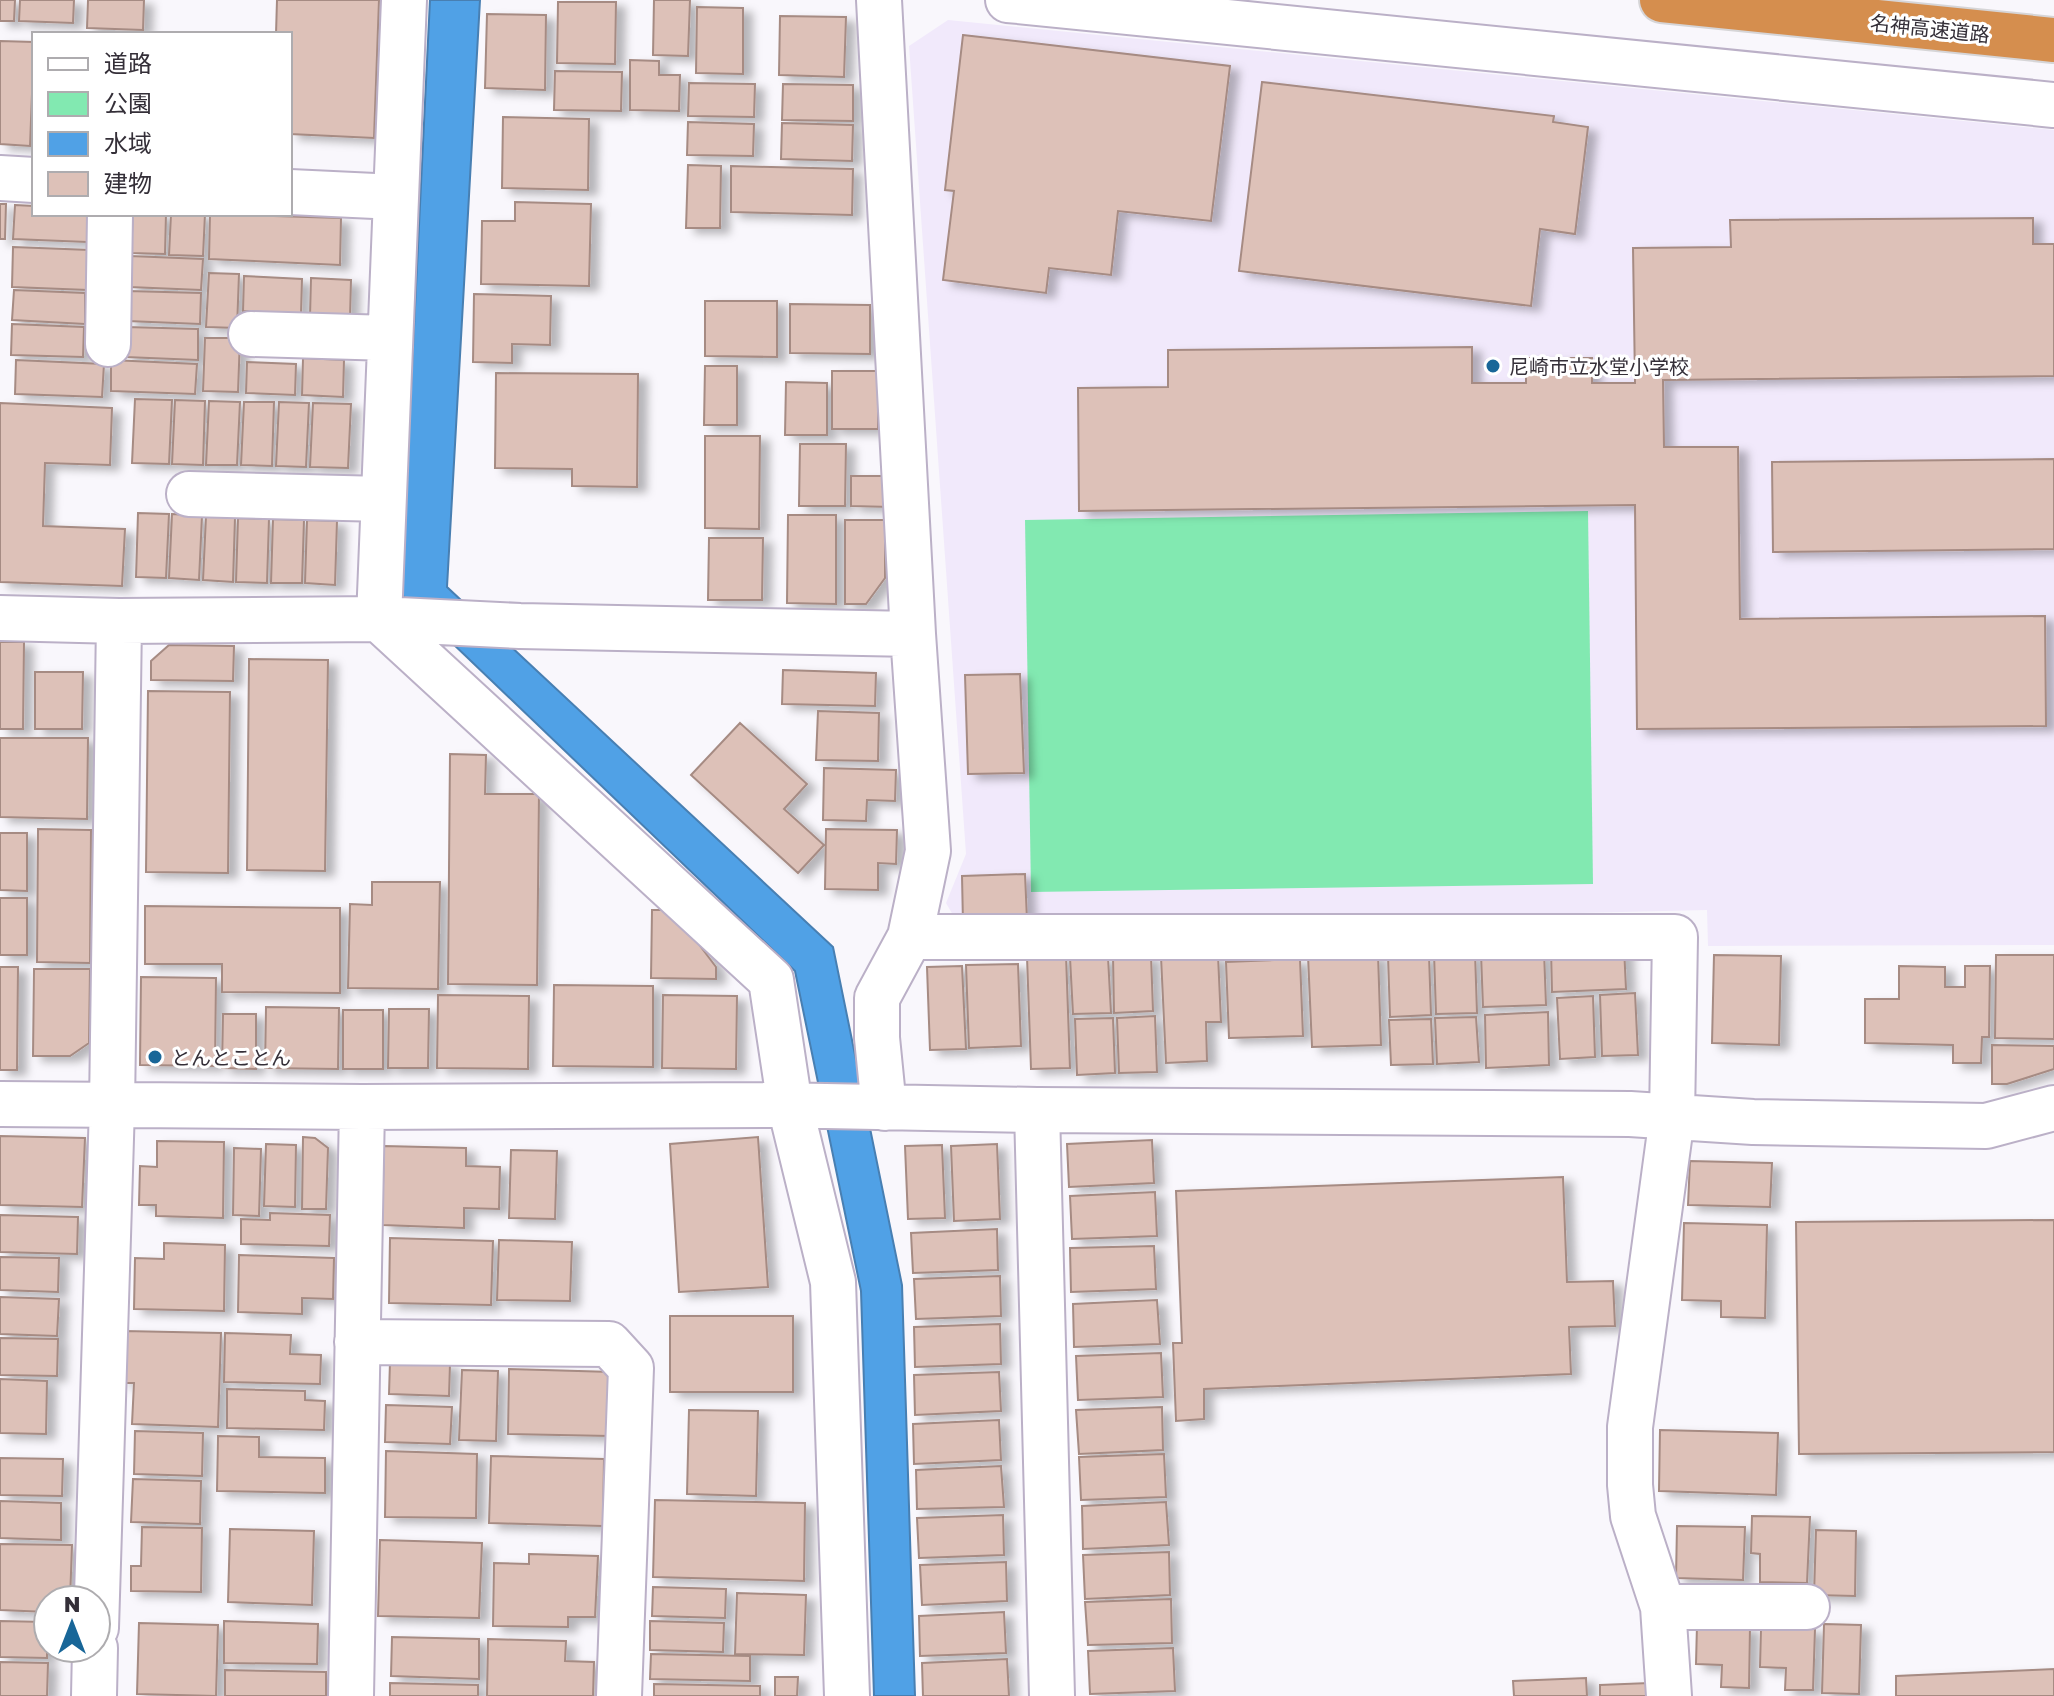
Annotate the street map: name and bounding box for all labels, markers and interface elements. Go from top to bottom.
street label: 名神高速道路 [1869,10,1991,46]
legend [32,32,292,216]
text: 道路 [104,48,152,77]
text: 公園 [104,88,152,117]
text: 水域 [104,128,152,157]
text: 建物 [104,168,152,197]
place label: 尼崎市立水堂小学校 [1509,354,1689,378]
marker: 尼崎市立水堂小学校 [1484,357,1502,375]
place label: とんとことん [171,1045,291,1069]
marker: とんとことん [146,1048,164,1066]
north arrow [32,1584,112,1664]
text: N [64,1590,80,1617]

